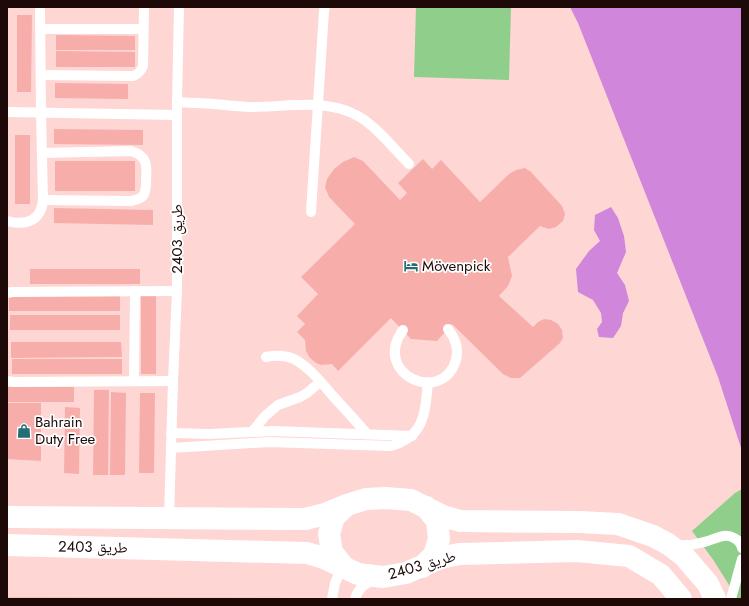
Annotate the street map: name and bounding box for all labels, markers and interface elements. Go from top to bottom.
street label: طريق 2403 [166,204,188,274]
place label: Mövenpick [422,255,491,277]
hotel icon: Mövenpick [403,258,419,274]
place label: Bahrain Duty Free [35,411,96,450]
shop icon: Bahrain Duty Free [16,423,32,439]
street label: طريق 2403 [58,535,128,559]
street label: طريق 2403 [385,545,459,585]

